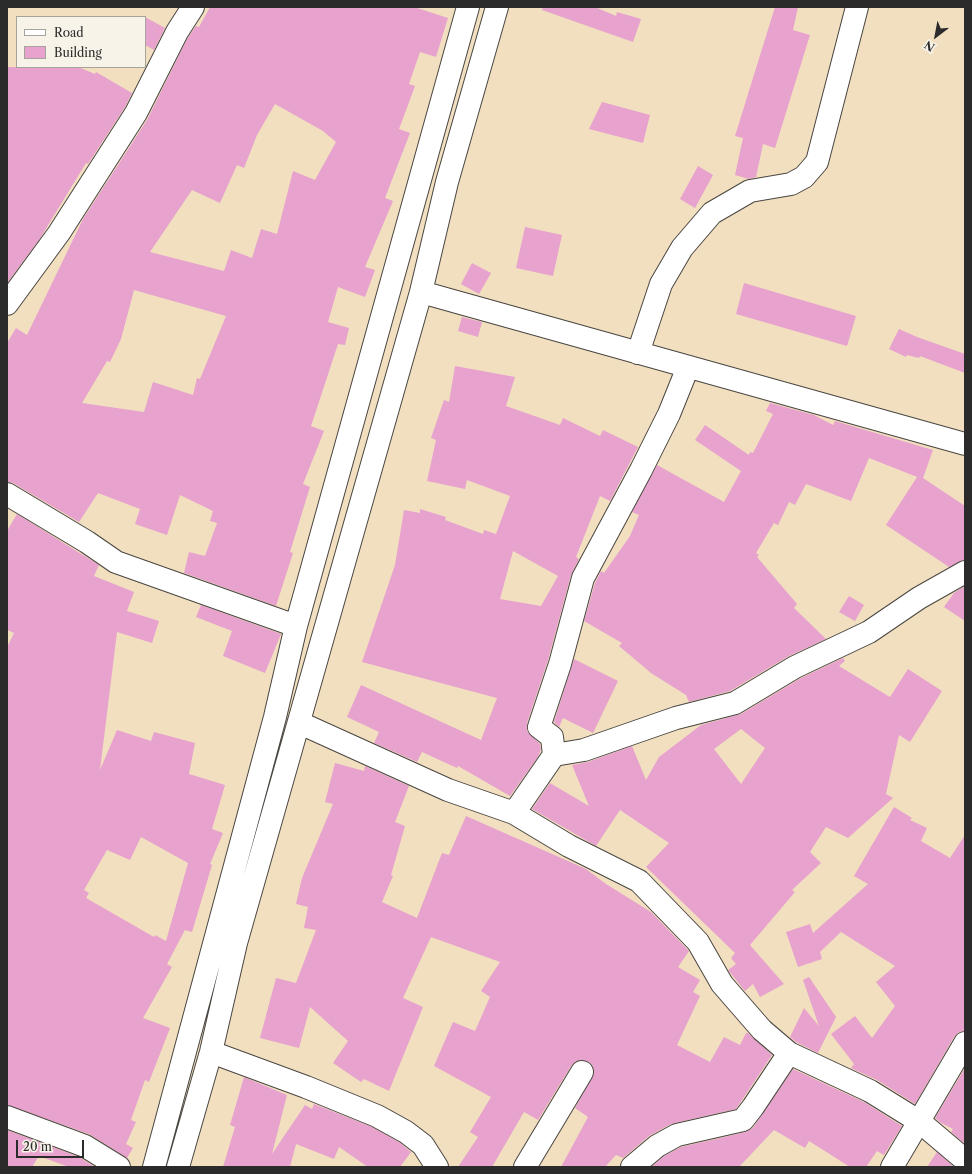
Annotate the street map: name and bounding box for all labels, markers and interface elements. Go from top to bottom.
legend [16,16,146,68]
north arrow [916,16,956,56]
text: Road [54,25,84,40]
text: N [922,38,937,55]
text: Building [54,45,102,60]
scale bar [18,1132,86,1158]
text: 20 m [23,1139,52,1154]

